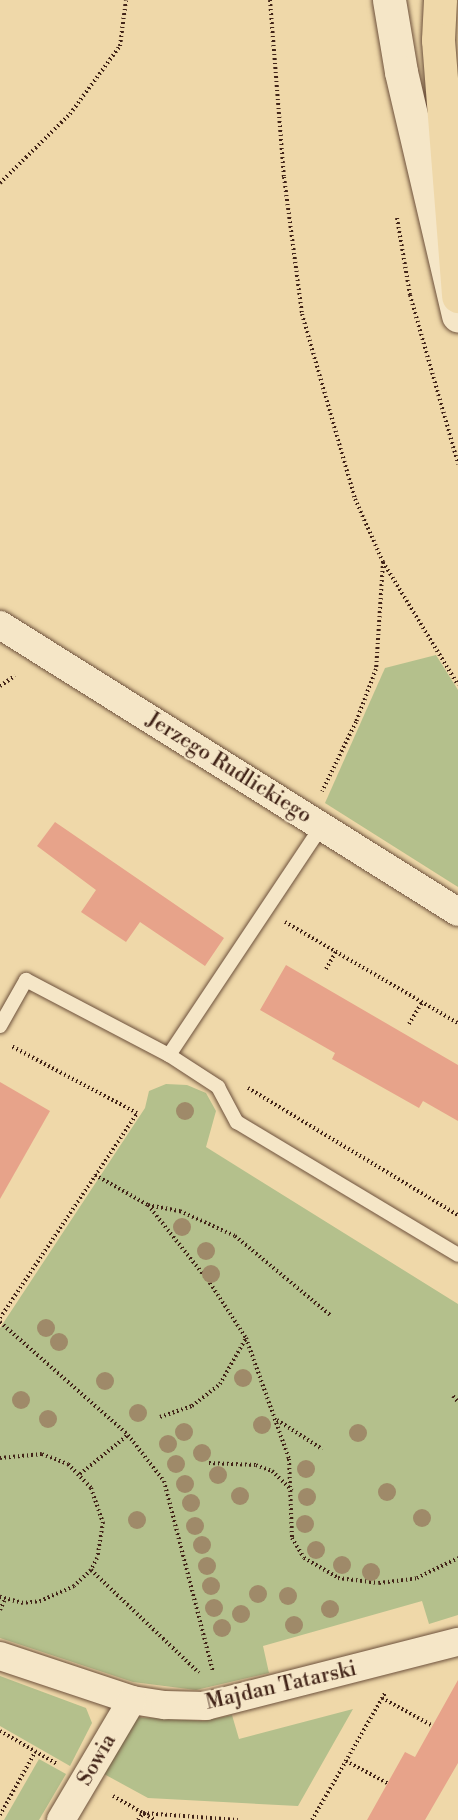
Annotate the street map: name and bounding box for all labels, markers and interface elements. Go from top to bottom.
street label: Jerzego Rudlickiego [142,707,316,829]
street label: Majdan Tatarski [203,1656,359,1716]
street label: Sowia [72,1730,122,1790]

